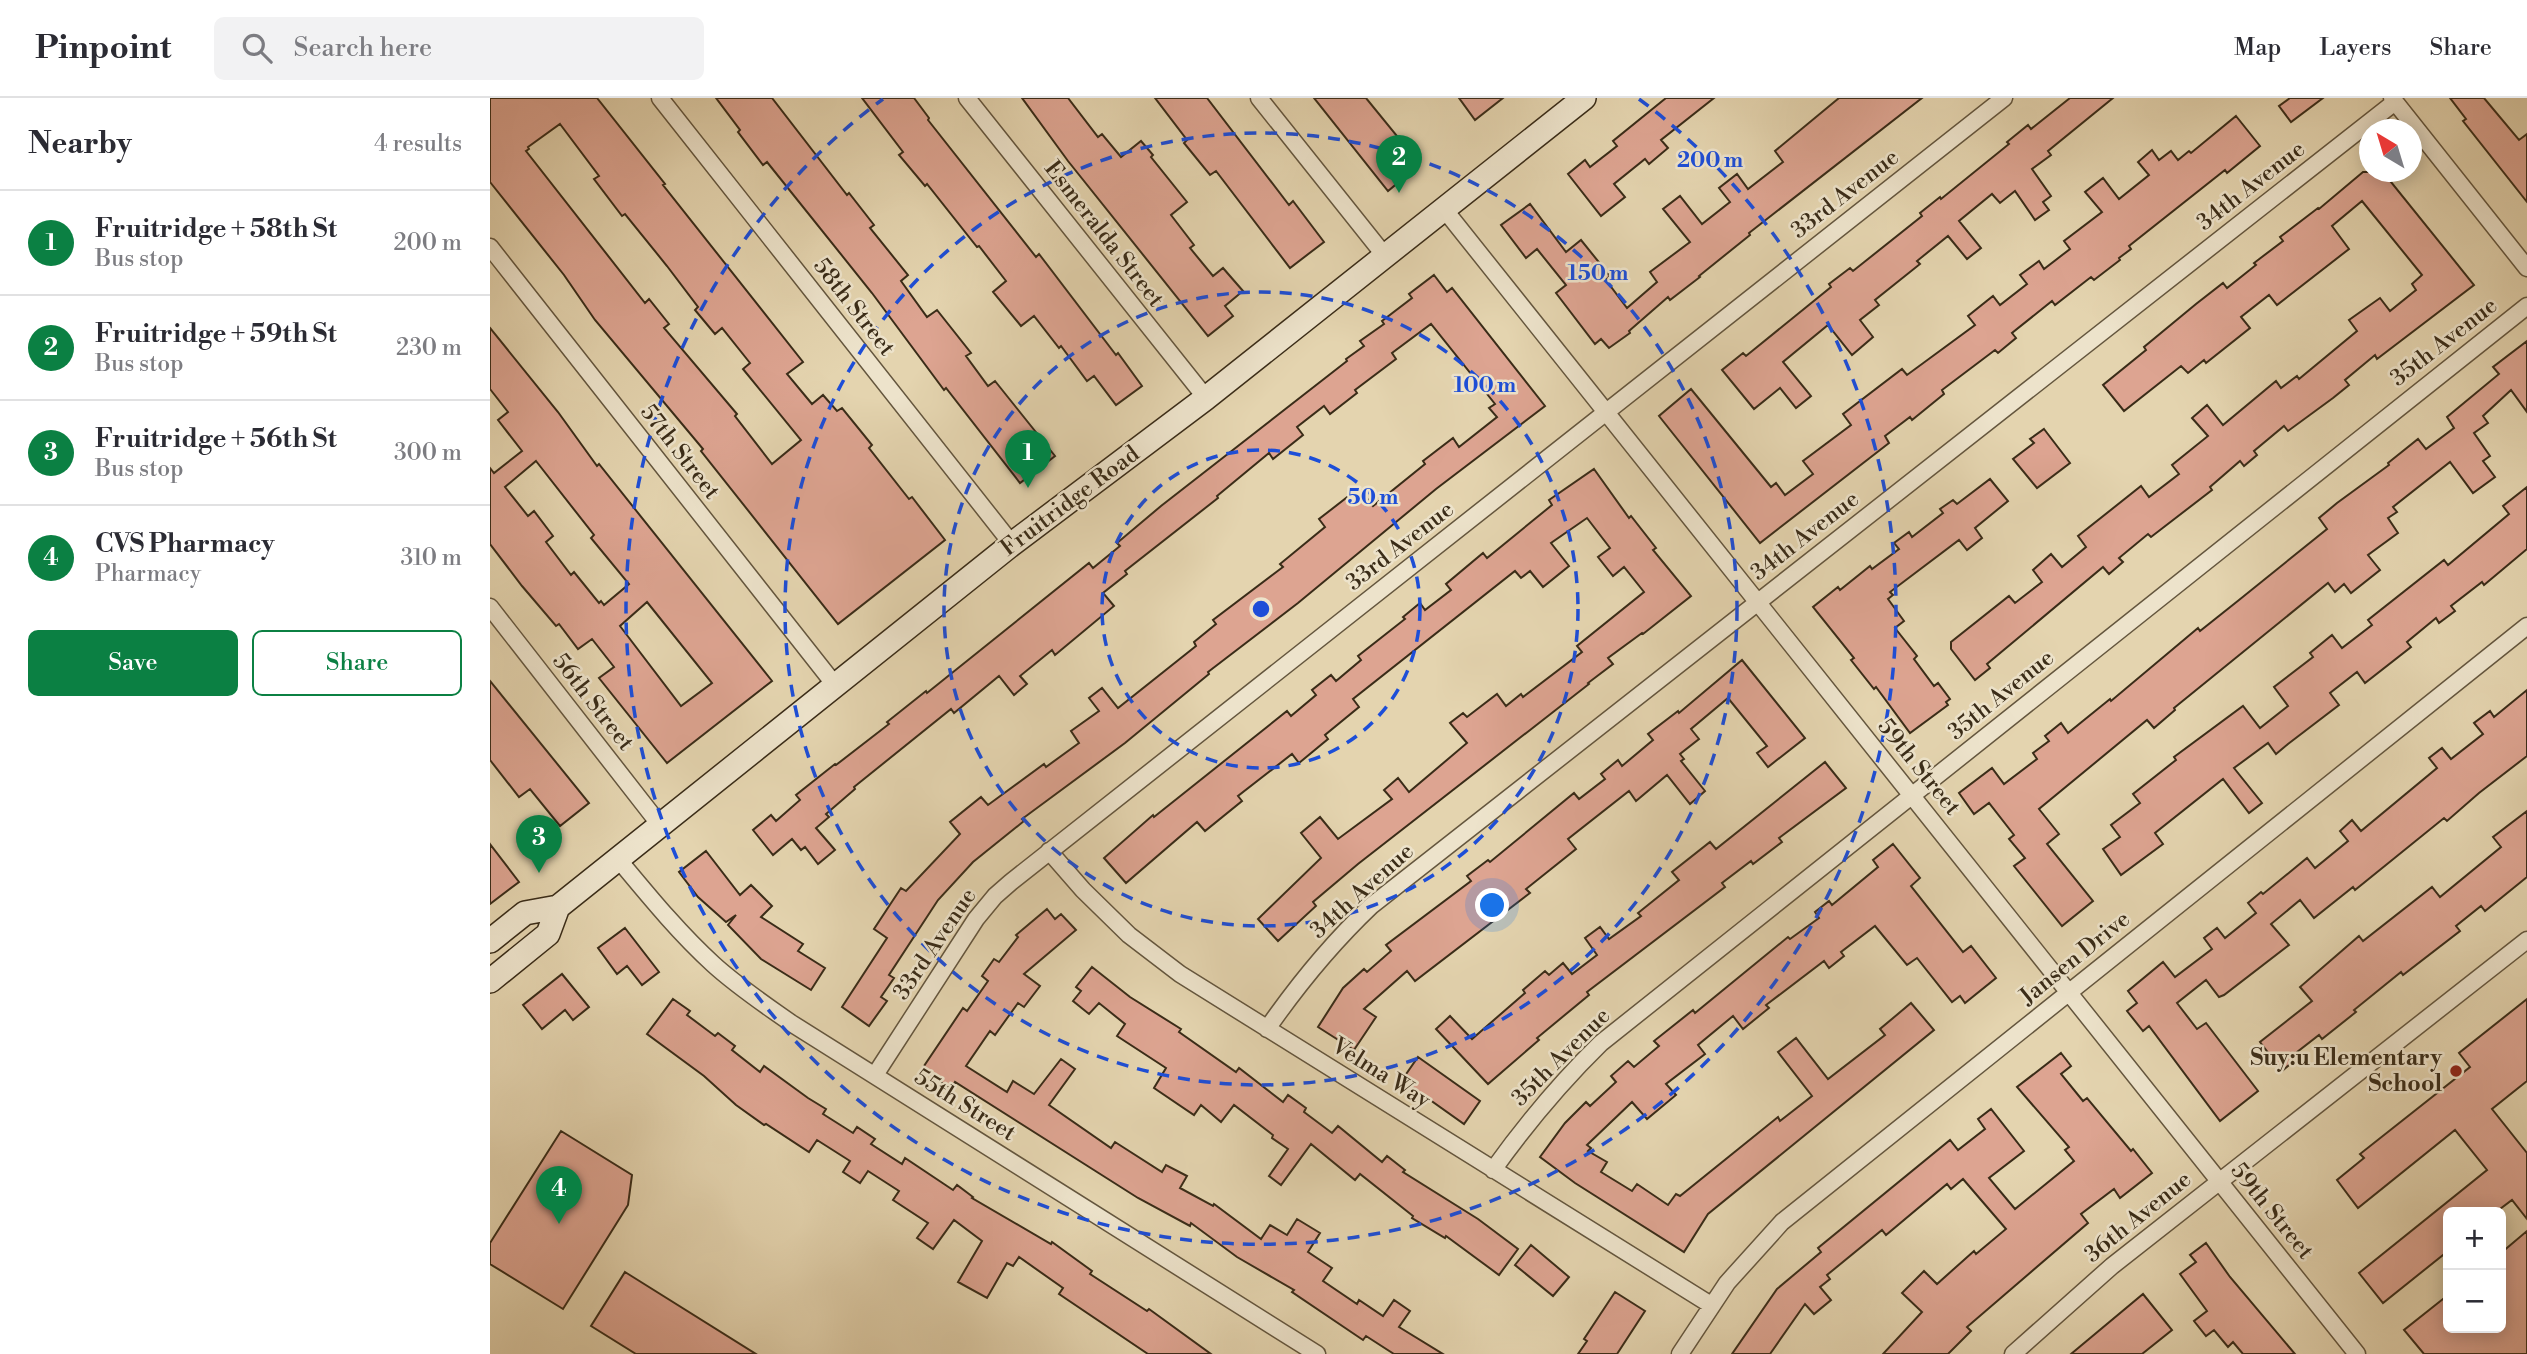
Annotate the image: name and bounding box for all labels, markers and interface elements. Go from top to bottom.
search box [214,17,704,80]
text: Pinpoint [35,28,172,69]
icon: search [238,29,276,67]
text: Search here [294,32,432,64]
text: Map [2234,33,2281,63]
text: Layers [2319,33,2391,63]
text: Share [2429,33,2492,63]
north arrow [2359,119,2422,182]
text: Nearby [28,125,132,163]
text: 4 results [374,130,462,158]
pin: 2 [1376,135,1422,193]
street label: 34th Avenue [2191,135,2311,237]
street label: 33rd Avenue [1786,143,1904,245]
text: 200 m [1677,148,1743,174]
street label: Esmeralda Street [1038,155,1170,313]
text: Fruitridge + 58th St [95,213,337,245]
text: 1 [45,229,57,257]
text: 200 m [394,229,462,257]
text: Bus stop [95,245,183,273]
street label: 58th Street [807,253,901,361]
text: 150 m [1568,261,1628,287]
street label: 35th Avenue [2385,292,2503,392]
text: Fruitridge + 59th St [95,318,337,350]
text: 2 [44,334,58,362]
text: 230 m [396,334,462,362]
text: Bus stop [95,350,183,378]
text: 100 m [1454,373,1516,399]
street label: 57th Street [634,399,726,505]
text: Fruitridge + 56th St [95,423,337,455]
pin: 1 [1005,430,1051,488]
text: 3 [44,439,58,467]
text: 300 m [394,439,462,467]
street label: Fruitridge Road [995,440,1145,562]
text: Bus stop [95,455,183,483]
text: 50 m [1348,485,1398,511]
street label: 34th Avenue [1745,485,1865,587]
street label: 33rd Avenue [1341,495,1459,597]
text: CVS Pharmacy [95,528,275,560]
text: 4 [43,544,59,572]
text: 310 m [401,544,462,572]
text: Pharmacy [95,560,201,588]
centre of rings [1249,597,1273,621]
button: Save [28,630,238,696]
button: Share [252,630,462,696]
street label: 35th Avenue [1942,644,2060,746]
street label: 56th Street [546,648,640,756]
street label: 59th Street [1872,713,1966,821]
pin: 3 [516,815,562,873]
street label: 34th Avenue [1305,837,1419,945]
street label: 33rd Avenue [887,883,983,1005]
your location [1475,888,1509,922]
street label: Jansen Drive [2013,905,2136,1012]
street label: 35th Avenue [1506,1002,1616,1112]
street label: Velma Way [1325,1031,1436,1115]
place label: Suy:u Elementary School [2250,1044,2442,1098]
street label: 55th Street [909,1063,1021,1147]
marker: Suy:u Elementary School [2448,1063,2464,1079]
street label: 59th Street [2225,1157,2319,1265]
street label: 36th Avenue [2079,1165,2197,1269]
pin: 4 [536,1166,582,1224]
map controls [2443,1207,2506,1333]
button: + [2443,1207,2506,1270]
button: − [2443,1270,2506,1333]

